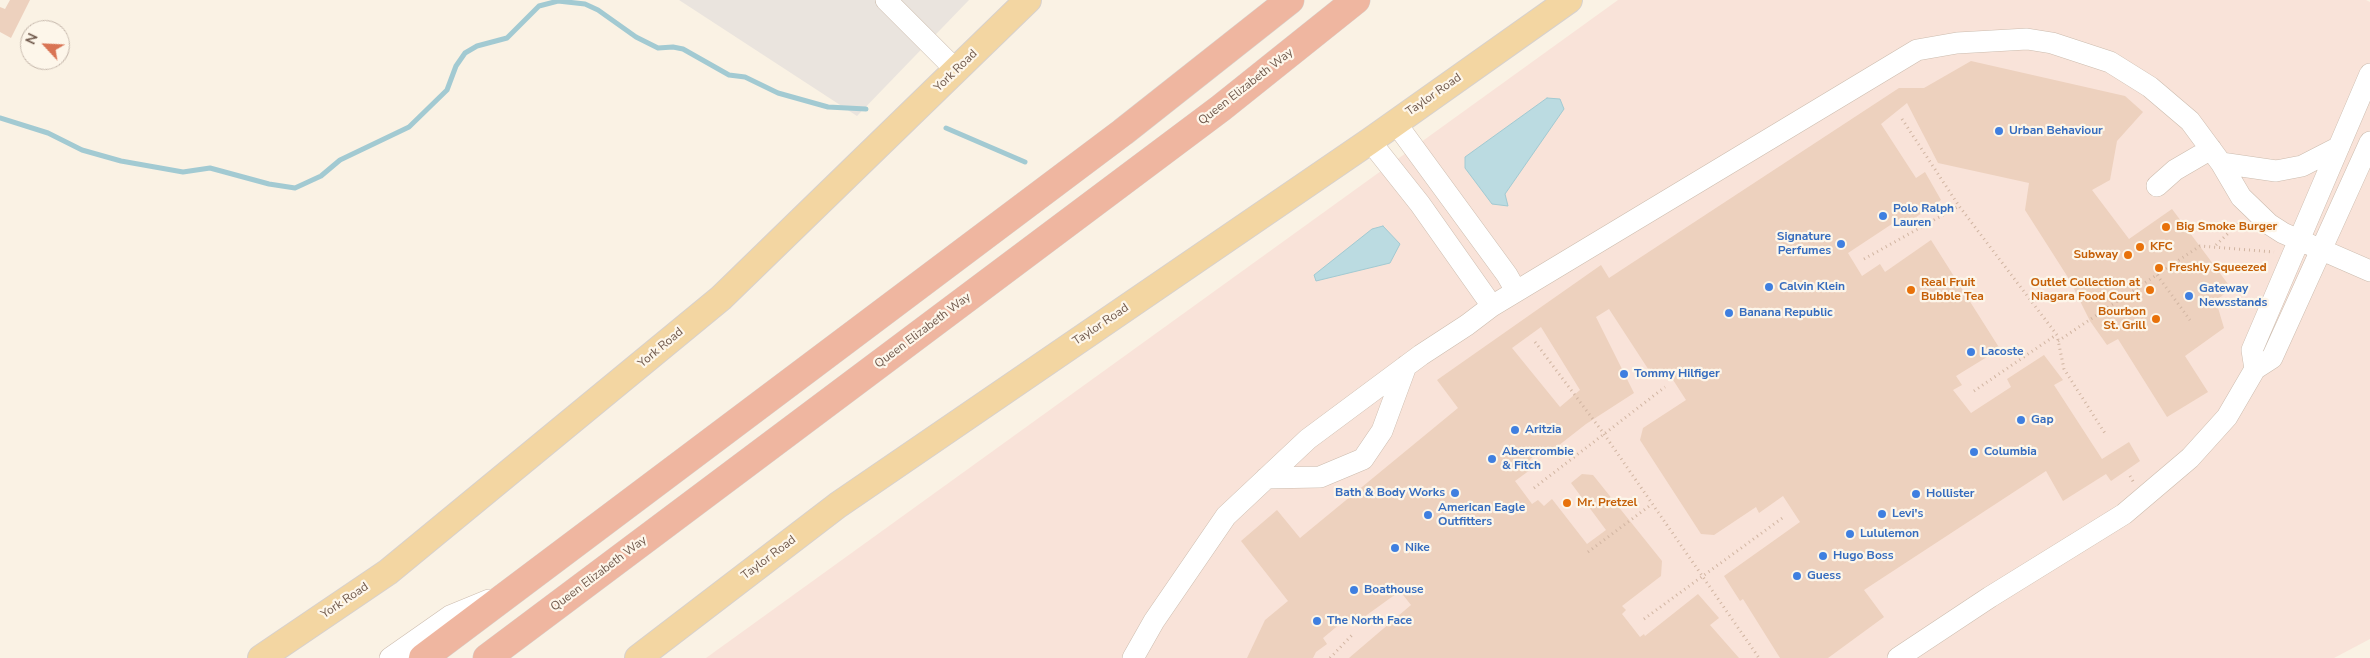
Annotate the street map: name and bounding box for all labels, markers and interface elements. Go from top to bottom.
north arrow [20,20,70,70]
text: N [21,30,43,48]
street label: Queen Elizabeth Way [1196,46,1296,128]
street label: York Road [932,47,980,95]
street label: Taylor Road [1404,71,1464,119]
place label: Urban Behaviour [2009,124,2103,138]
marker: Urban Behaviour [1993,125,2005,137]
place label: Polo Ralph Lauren [1893,202,1954,230]
marker: Polo Ralph Lauren [1877,210,1889,222]
place label: Big Smoke Burger [2176,220,2277,234]
marker: Big Smoke Burger [2160,221,2172,233]
place label: Signature Perfumes [1777,230,1831,258]
marker: Signature Perfumes [1835,238,1847,250]
place label: KFC [2150,240,2173,254]
marker: KFC [2134,241,2146,253]
place label: Subway [2073,248,2118,262]
marker: Subway [2122,249,2134,261]
place label: Freshly Squeezed [2169,261,2267,275]
marker: Freshly Squeezed [2153,262,2165,274]
place label: Real Fruit Bubble Tea [1921,276,1984,304]
place label: Outlet Collection at Niagara Food Court [2030,276,2140,304]
place label: Calvin Klein [1779,280,1845,294]
marker: Calvin Klein [1763,281,1775,293]
place label: Gateway Newsstands [2199,282,2267,310]
marker: Real Fruit Bubble Tea [1905,284,1917,296]
marker: Outlet Collection at Niagara Food Court [2144,284,2156,296]
street label: Queen Elizabeth Way [872,290,974,372]
marker: Gateway Newsstands [2183,290,2195,302]
street label: Taylor Road [1070,301,1132,349]
place label: Bourbon St. Grill [2098,305,2146,333]
place label: Banana Republic [1739,306,1833,320]
marker: Banana Republic [1723,307,1735,319]
marker: Bourbon St. Grill [2150,313,2162,325]
street label: York Road [636,325,686,371]
place label: Lacoste [1981,345,2024,359]
marker: Lacoste [1965,346,1977,358]
place label: Tommy Hilfiger [1634,367,1720,381]
marker: Tommy Hilfiger [1618,368,1630,380]
place label: Gap [2031,413,2054,427]
marker: Gap [2015,414,2027,426]
place label: Aritzia [1525,423,1562,437]
marker: Aritzia [1509,424,1521,436]
place label: Abercrombie & Fitch [1502,445,1574,473]
place label: Columbia [1984,445,2037,459]
marker: Columbia [1968,446,1980,458]
marker: Abercrombie & Fitch [1486,453,1498,465]
place label: Bath & Body Works [1335,486,1445,500]
marker: Bath & Body Works [1449,487,1461,499]
place label: Hollister [1926,487,1974,501]
marker: Hollister [1910,488,1922,500]
place label: Mr. Pretzel [1577,496,1637,510]
marker: Mr. Pretzel [1561,497,1573,509]
place label: American Eagle Outfitters [1438,501,1525,529]
place label: Levi's [1892,507,1923,521]
marker: Levi's [1876,508,1888,520]
marker: American Eagle Outfitters [1422,509,1434,521]
place label: Lululemon [1860,527,1919,541]
marker: Lululemon [1844,528,1856,540]
street label: Queen Elizabeth Way [548,533,650,615]
street label: Taylor Road [739,533,799,583]
place label: Nike [1405,541,1430,555]
marker: Nike [1389,542,1401,554]
place label: Hugo Boss [1833,549,1894,563]
marker: Hugo Boss [1817,550,1829,562]
place label: Guess [1807,569,1841,583]
marker: Guess [1791,570,1803,582]
street label: York Road [319,580,371,622]
place label: Boathouse [1364,583,1424,597]
marker: Boathouse [1348,584,1360,596]
place label: The North Face [1327,614,1412,628]
marker: The North Face [1311,615,1323,627]

